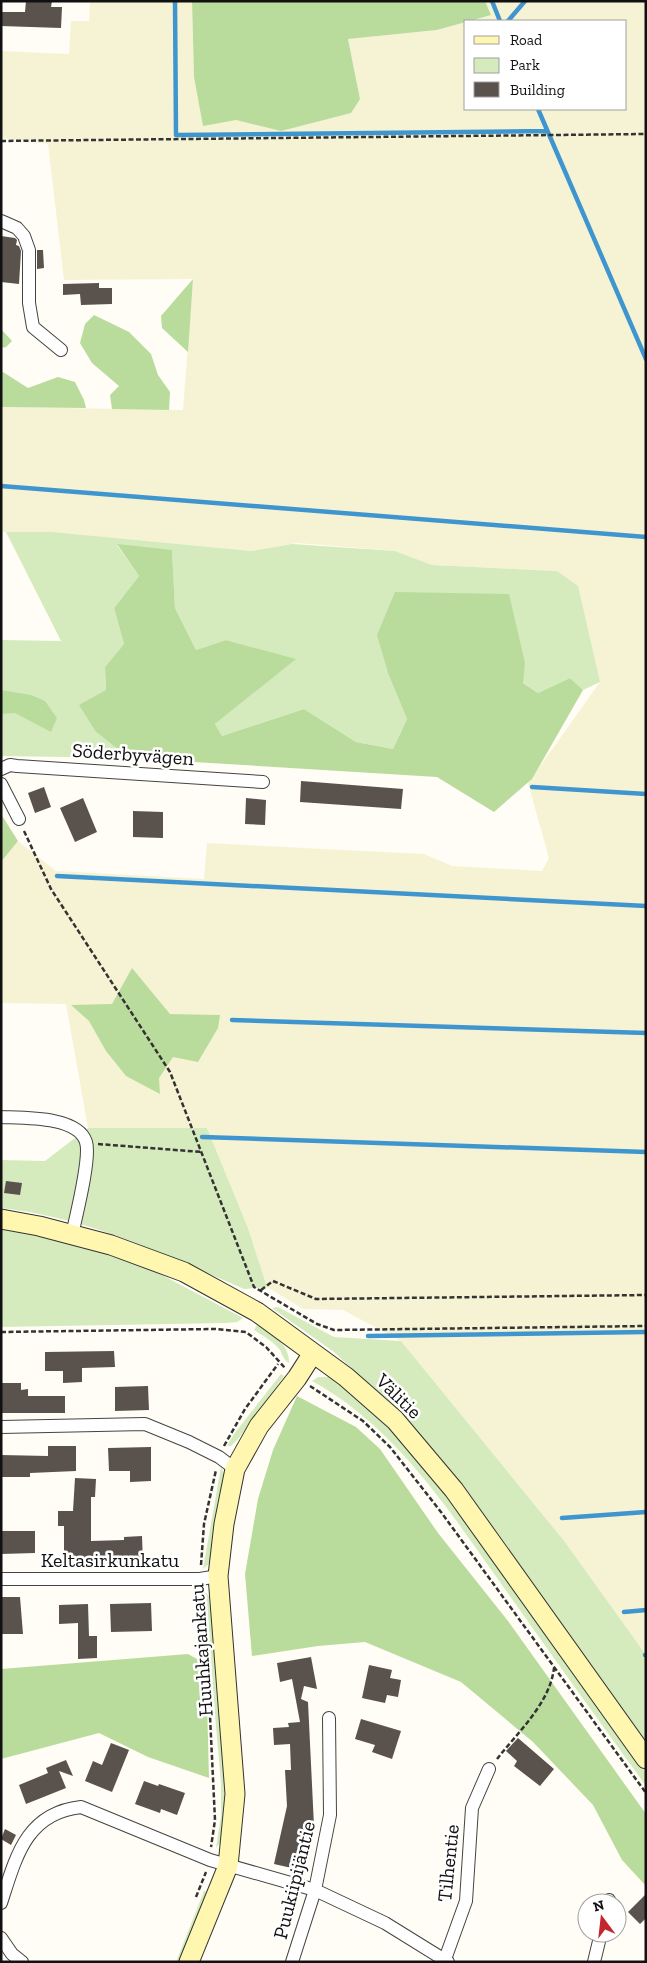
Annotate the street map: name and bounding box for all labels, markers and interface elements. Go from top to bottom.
legend [464,20,627,110]
text: Road [510,31,543,49]
text: Park [510,56,540,74]
text: Building [510,81,565,99]
street label: Söderbyvägen [71,738,195,770]
street label: Välitie [370,1368,427,1424]
street label: Keltasirkunkatu [41,1548,179,1572]
street label: Huuhkajankatu [184,1583,218,1717]
street label: Puukiipijäntie [268,1819,320,1941]
street label: Tilhentie [432,1823,464,1903]
north arrow [577,1893,627,1943]
text: N [591,1896,606,1916]

